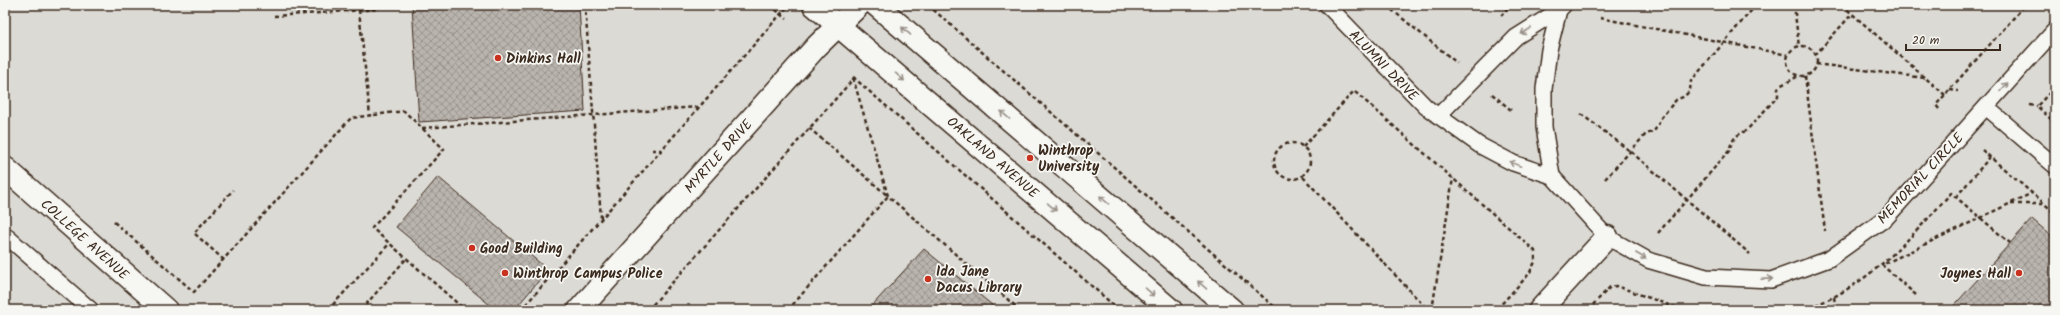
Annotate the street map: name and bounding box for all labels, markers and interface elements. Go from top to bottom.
street label: ALUMNI DRIVE [1343,25,1424,107]
one-way arrow [901,26,912,35]
scale bar [1906,26,2000,52]
one-way arrow [1521,27,1532,35]
text: 20 m [1912,31,1940,50]
place label: Dinkins Hall [506,48,581,70]
marker: Dinkins Hall [493,53,503,63]
one-way arrow [895,72,905,81]
one-way arrow [1999,82,2009,92]
street label: OAKLAND AVENUE [941,111,1044,205]
one-way arrow [1000,111,1010,120]
street label: MYRTLE DRIVE [679,114,759,199]
street label: MEMORIAL CIRCLE [1872,127,1970,229]
place label: Winthrop University [1038,140,1100,178]
marker: Winthrop University [1025,153,1035,163]
one-way arrow [1509,159,1521,167]
street label: COLLEGE AVENUE [35,194,134,286]
one-way arrow [1099,196,1109,205]
one-way arrow [1047,203,1057,212]
place label: Good Building [480,238,563,260]
marker: Good Building [467,243,477,253]
one-way arrow [1635,253,1647,261]
place label: Ida Jane Dacus Library [936,261,1023,299]
place label: Winthrop Campus Police [513,263,663,285]
place label: Joynes Hall [1940,263,2011,285]
marker: Winthrop Campus Police [500,268,510,278]
marker: Joynes Hall [2014,268,2024,278]
marker: Ida Jane Dacus Library [923,274,933,284]
one-way arrow [1760,276,1773,283]
one-way arrow [1197,280,1208,289]
one-way arrow [1145,287,1155,296]

